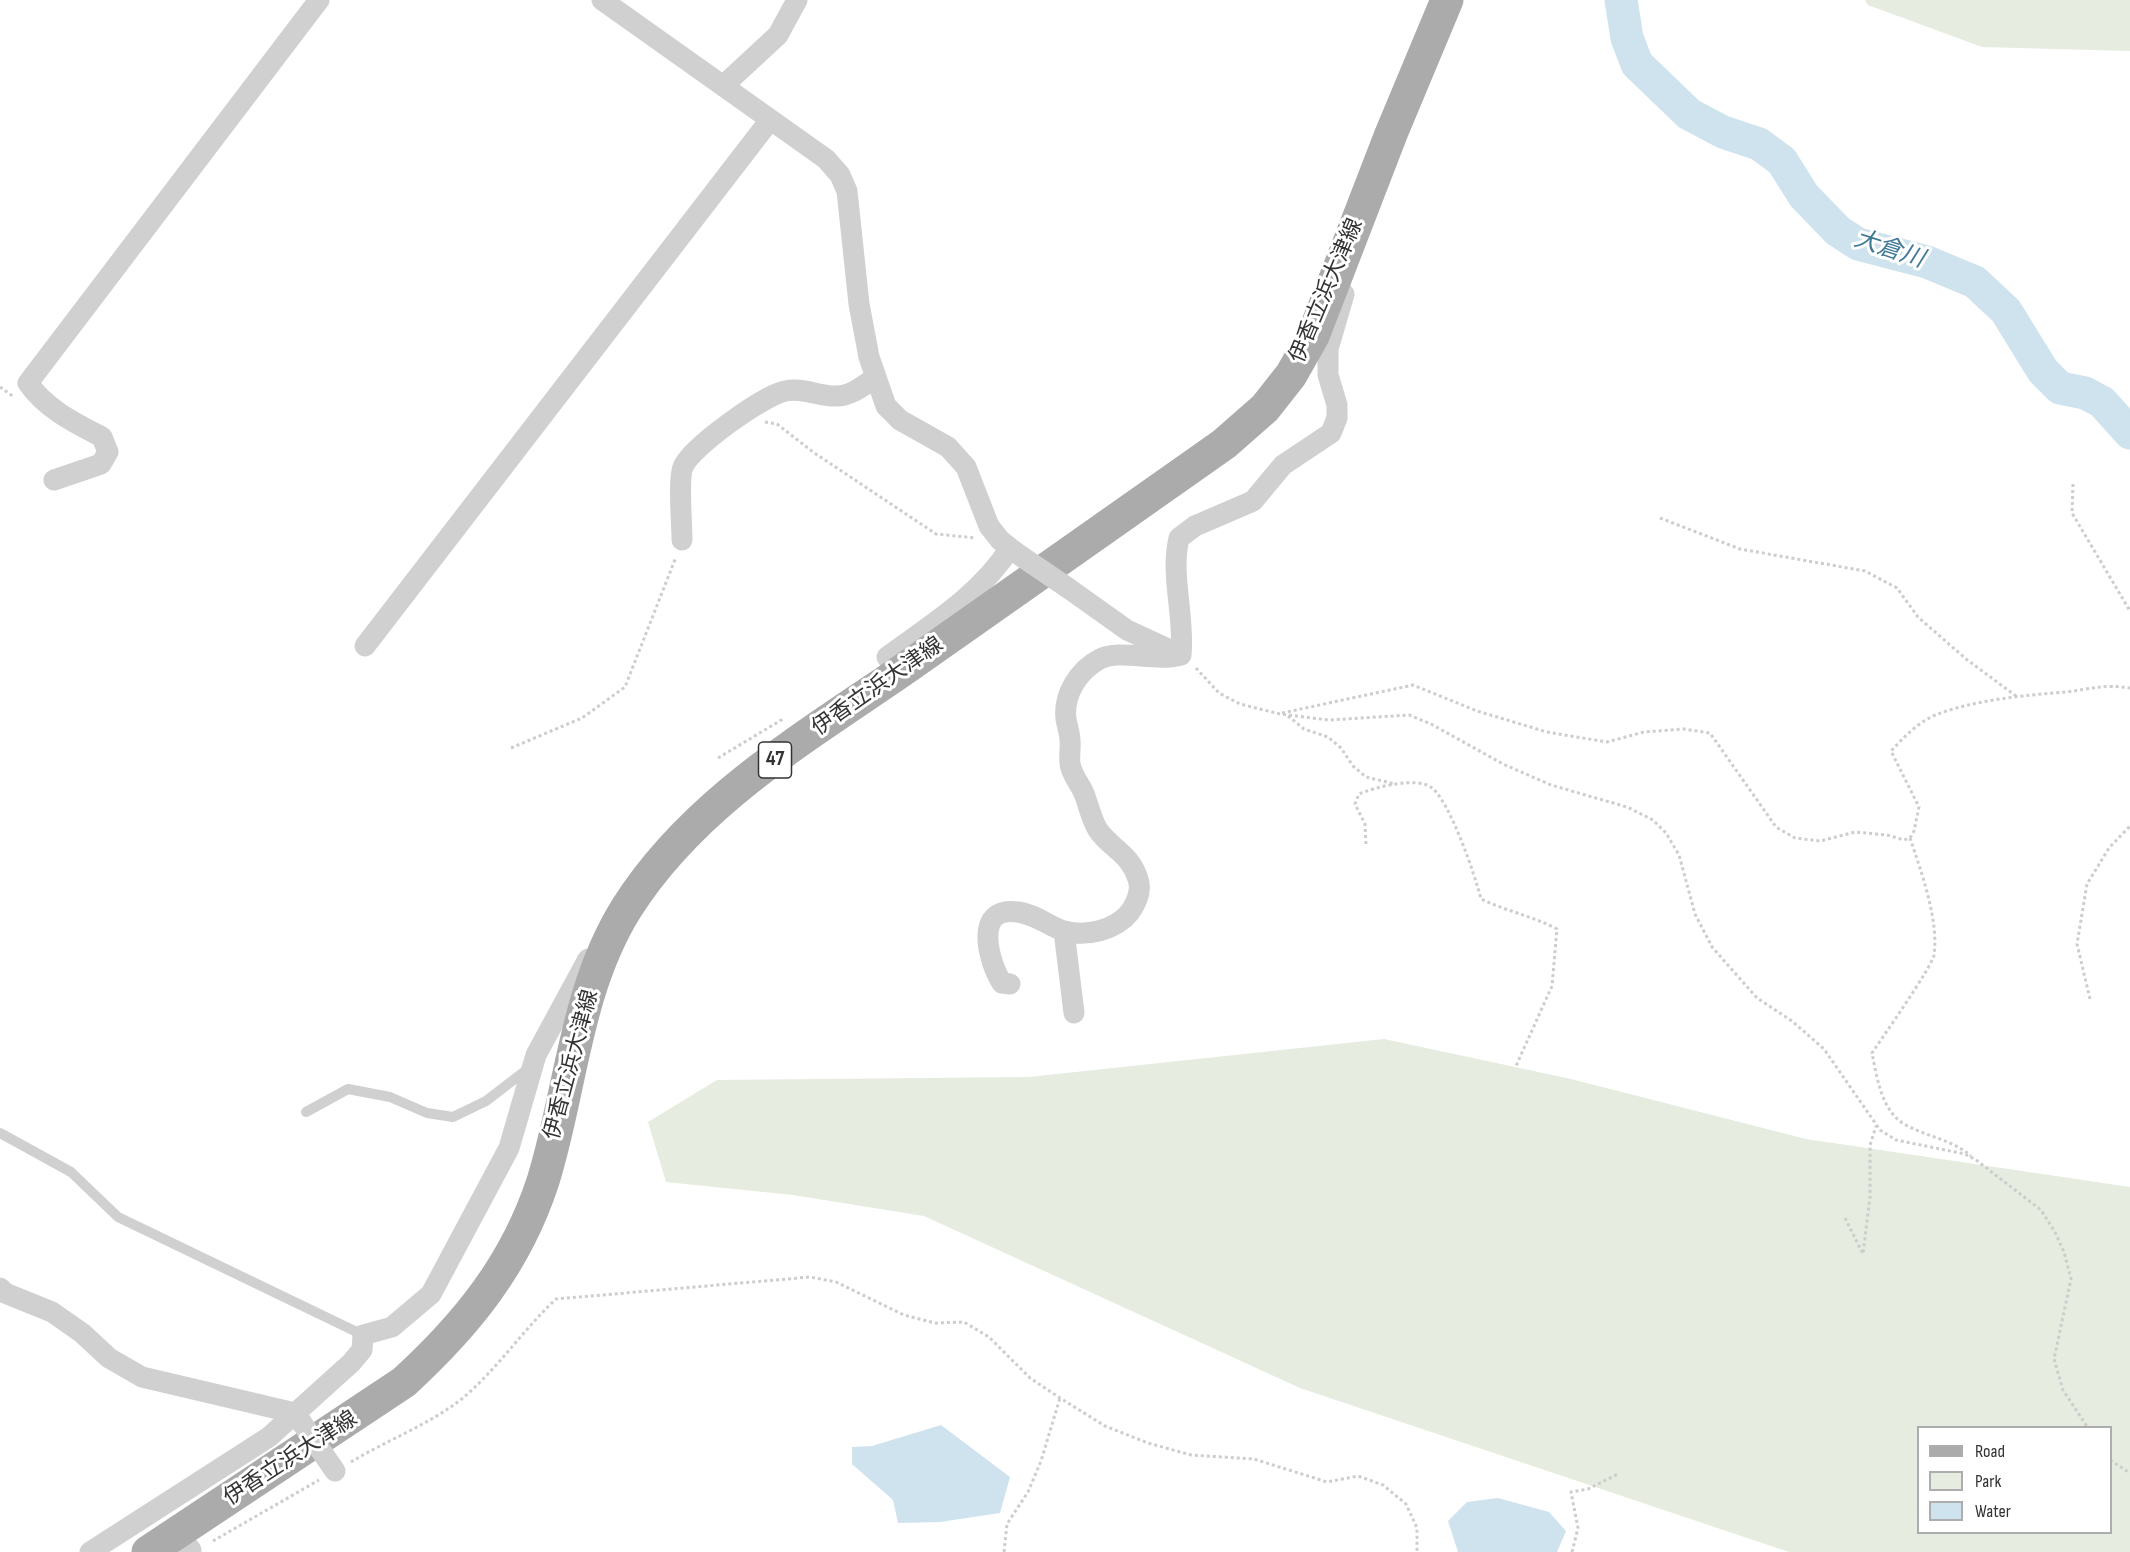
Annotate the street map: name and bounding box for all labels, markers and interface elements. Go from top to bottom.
street label: 伊香立浜大津線 [1285,215,1369,367]
water label: 大倉川 [1850,225,1928,275]
street label: 伊香立浜大津線 [807,632,949,742]
road number: 47 [758,742,792,778]
street label: 伊香立浜大津線 [539,987,605,1143]
street label: 伊香立浜大津線 [219,1406,363,1512]
legend [1917,1426,2112,1534]
text: Road [1975,1441,2005,1462]
text: Park [1975,1471,2001,1492]
text: Water [1975,1501,2011,1522]

